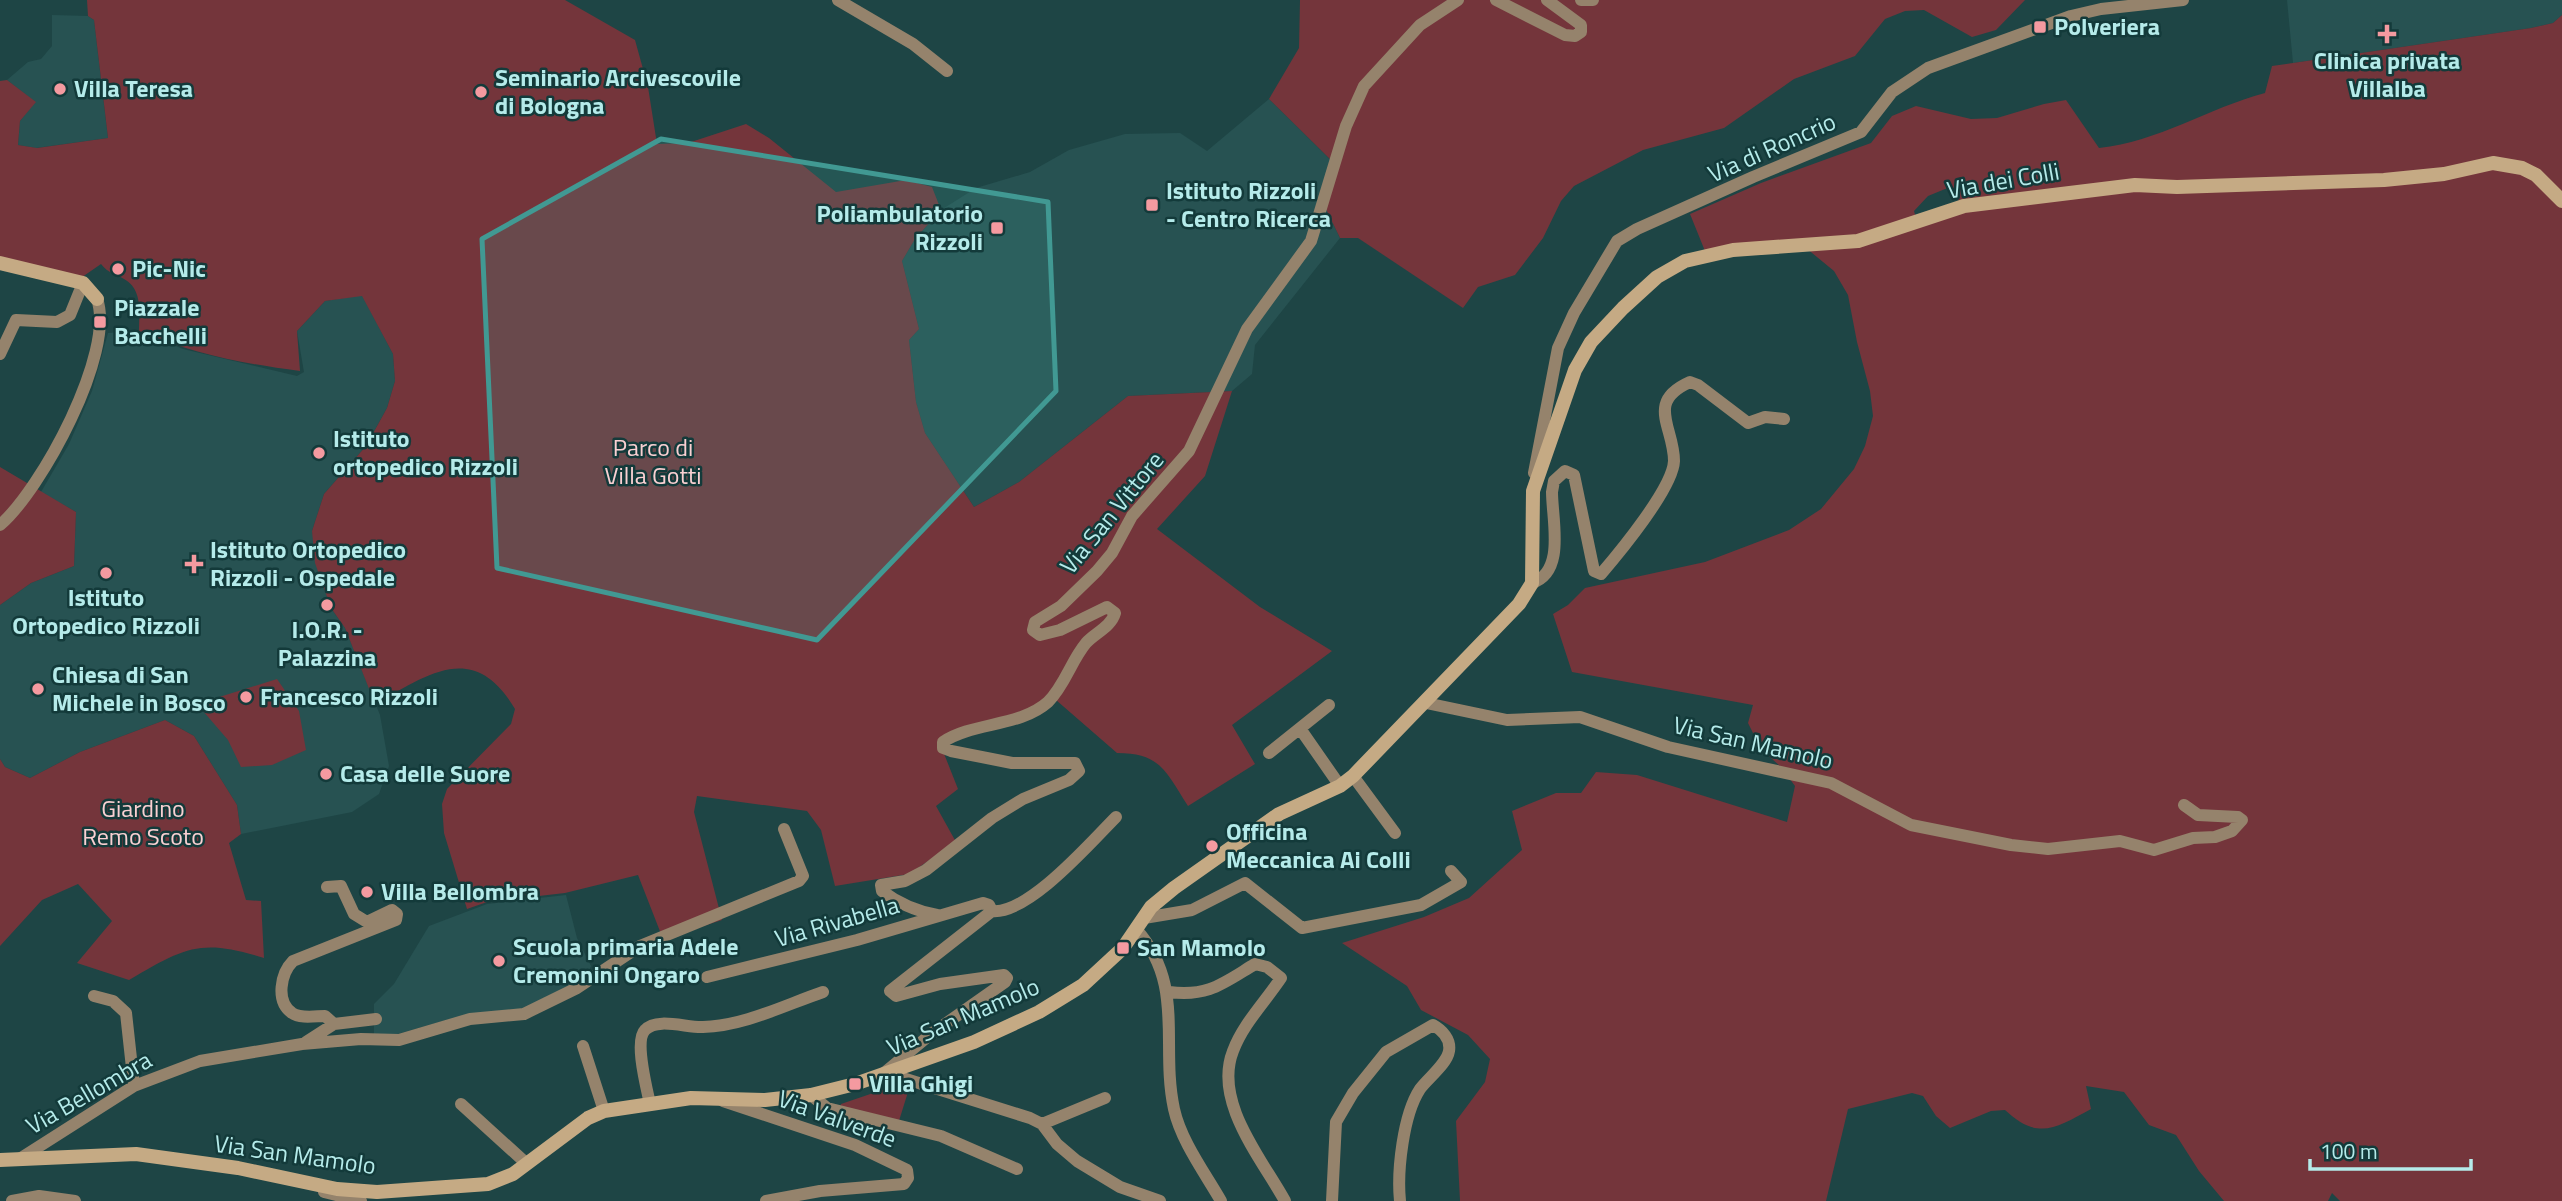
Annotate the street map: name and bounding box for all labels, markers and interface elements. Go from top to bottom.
place label: Polveriera [2054,8,2160,44]
marker: Polveriera [2032,19,2048,35]
marker: Clinica privata Villalba [2377,24,2397,44]
place label: Clinica privata Villalba [2314,42,2460,106]
place label: Seminario Arcivescovile di Bologna [495,59,741,123]
place label: Villa Teresa [74,70,193,106]
marker: Villa Teresa [52,81,68,97]
marker: Seminario Arcivescovile di Bologna [473,84,489,100]
street label: Via di Roncrio [1702,103,1841,191]
street label: Via dei Colli [1944,152,2062,208]
place label: Istituto Rizzoli - Centro Ricerca [1166,172,1331,236]
place label: Poliambulatorio Rizzoli [817,195,983,259]
marker: Istituto Rizzoli - Centro Ricerca [1144,197,1160,213]
marker: Poliambulatorio Rizzoli [989,220,1005,236]
place label: Pic-Nic [132,250,206,286]
marker: Pic-Nic [110,261,126,277]
place label: Piazzale Bacchelli [114,289,207,353]
marker: Piazzale Bacchelli [92,314,108,330]
place label: Istituto ortopedico Rizzoli [333,420,518,484]
park label: Parco di Villa Gotti [604,429,702,493]
street label: Via San Vittore [1050,443,1172,581]
marker: Istituto ortopedico Rizzoli [311,445,327,461]
place label: Istituto Ortopedico Rizzoli - Ospedale [210,531,406,595]
marker: Istituto Ortopedico Rizzoli - Ospedale [184,554,204,574]
marker: Istituto Ortopedico Rizzoli [98,565,114,581]
place label: Istituto Ortopedico Rizzoli [12,579,200,643]
marker: I.O.R. - Palazzina [319,597,335,613]
place label: I.O.R. - Palazzina [278,611,376,675]
place label: Chiesa di San Michele in Bosco [52,656,226,720]
place label: Francesco Rizzoli [260,678,438,714]
marker: Chiesa di San Michele in Bosco [30,681,46,697]
marker: Francesco Rizzoli [238,689,254,705]
street label: Via San Mamolo [1670,706,1837,778]
place label: Casa delle Suore [340,755,510,791]
marker: Casa delle Suore [318,766,334,782]
park label: Giardino Remo Scoto [82,790,204,854]
place label: Officina Meccanica Ai Colli [1226,813,1411,877]
marker: Officina Meccanica Ai Colli [1204,838,1220,854]
place label: Villa Bellombra [381,873,539,909]
marker: Villa Bellombra [359,884,375,900]
street label: Via Rivabella [770,886,903,956]
place label: Scuola primaria Adele Cremonini Ongaro [513,928,739,992]
place label: San Mamolo [1137,929,1266,965]
marker: San Mamolo [1115,940,1131,956]
marker: Scuola primaria Adele Cremonini Ongaro [491,953,507,969]
street label: Via San Mamolo [881,968,1045,1064]
street label: Via Bellombra [19,1041,158,1143]
place label: Villa Ghigi [869,1065,973,1101]
marker: Villa Ghigi [847,1076,863,1092]
street label: Via Valverde [773,1080,902,1156]
street label: Via San Mamolo [212,1125,378,1183]
scale bar [2310,1128,2471,1172]
text: 100 m [2320,1135,2377,1167]

